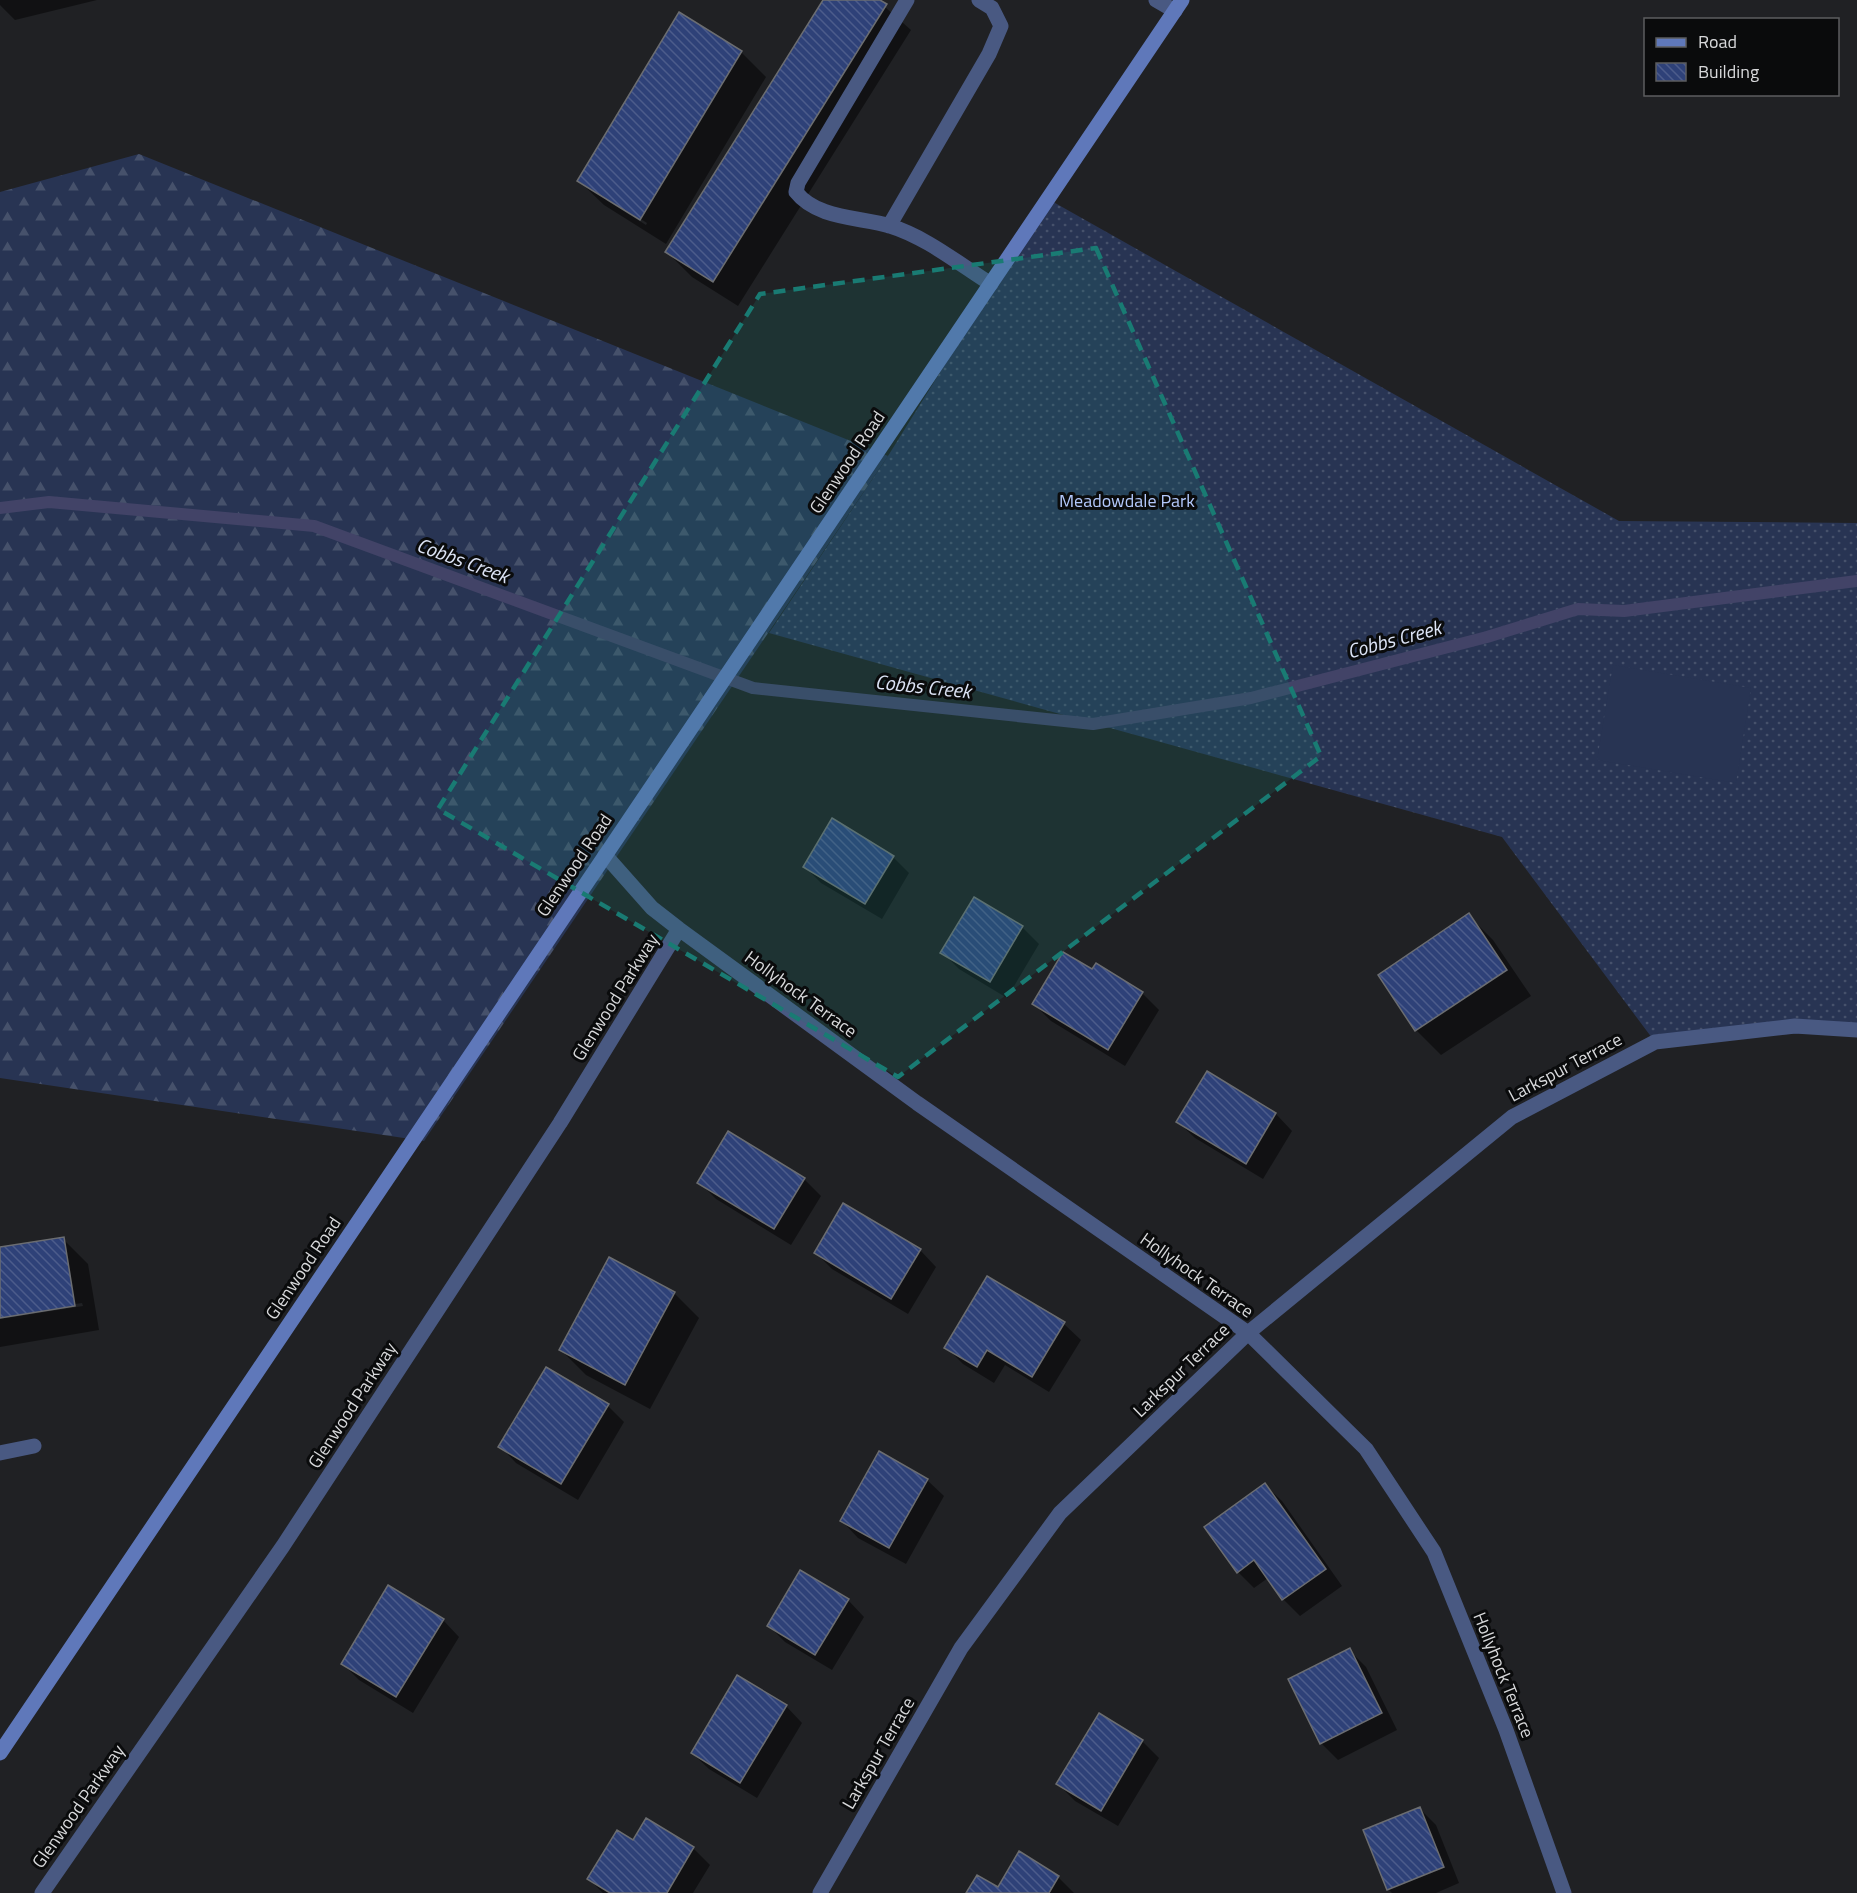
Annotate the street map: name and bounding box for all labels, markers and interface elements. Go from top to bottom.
legend [1644,18,1839,96]
text: Road [1698,28,1737,55]
text: Building [1698,58,1759,85]
street label: Glenwood Road [803,405,891,519]
park label: Meadowdale Park [1059,487,1195,514]
water label: Cobbs Creek [412,529,515,592]
water label: Cobbs Creek [1344,611,1446,666]
water label: Cobbs Creek [874,666,975,707]
street label: Glenwood Road [530,808,618,922]
street label: Glenwood Parkway [565,928,665,1066]
street label: Hollyhock Terrace [739,944,863,1044]
street label: Larkspur Terrace [1503,1026,1627,1108]
street label: Glenwood Road [259,1211,347,1325]
street label: Hollyhock Terrace [1135,1226,1259,1324]
street label: Larkspur Terrace [1127,1317,1235,1423]
street label: Glenwood Parkway [301,1336,403,1473]
street label: Hollyhock Terrace [1466,1608,1542,1742]
street label: Larkspur Terrace [835,1692,921,1814]
street label: Glenwood Parkway [25,1738,131,1873]

